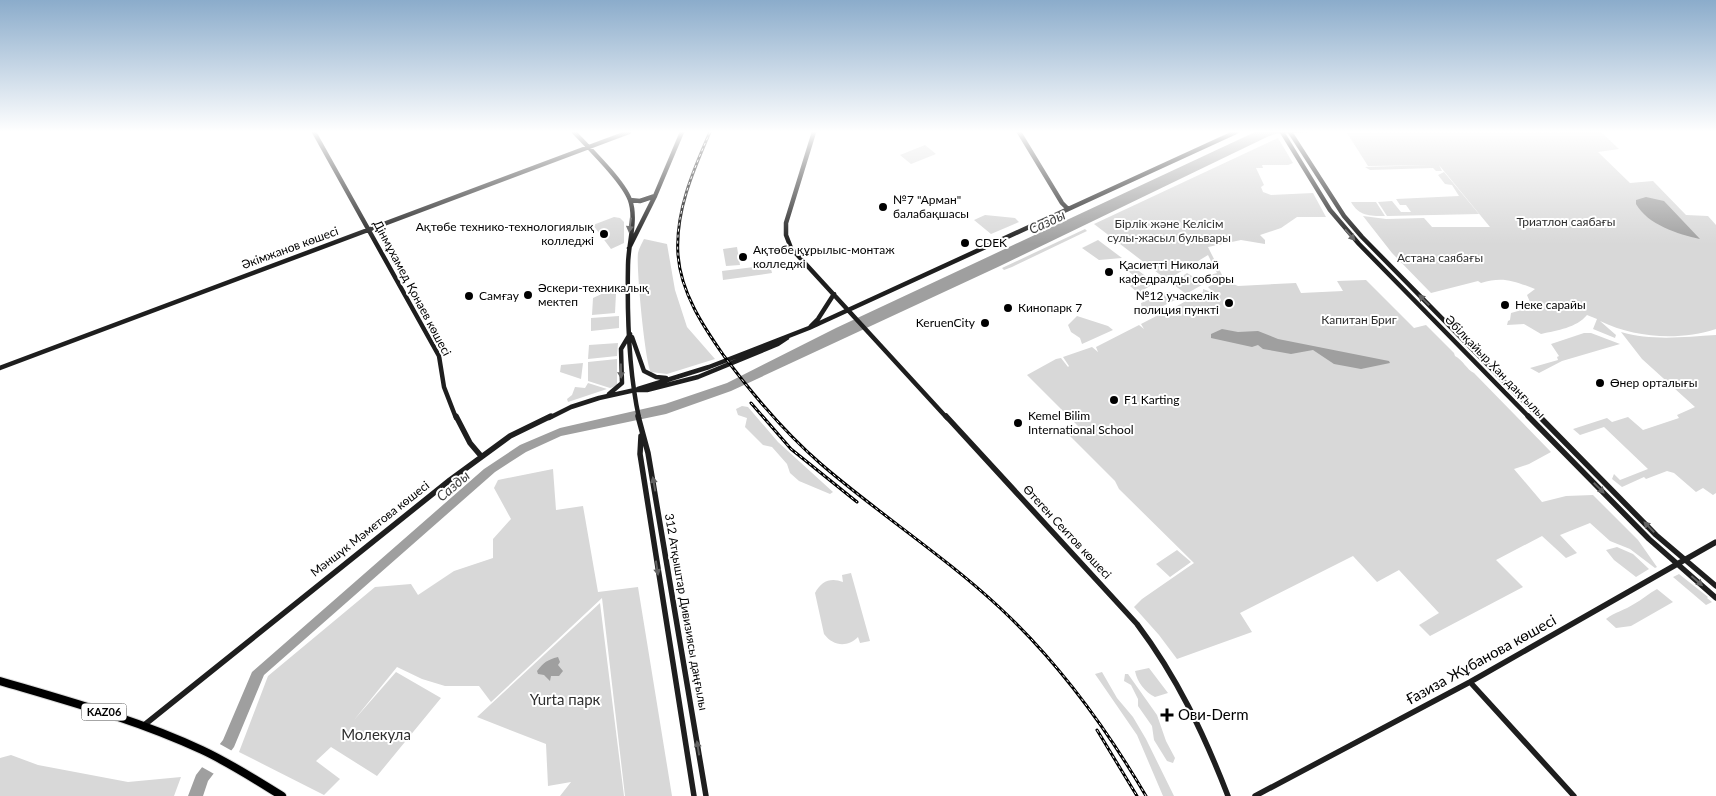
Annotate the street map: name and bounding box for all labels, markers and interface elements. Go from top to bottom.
place label: №7 "Арман" балабақшасы [893,192,969,221]
marker: №7 "Арман" балабақшасы [877,201,889,213]
water label: Сазды [1026,206,1068,237]
park label: Триатлон саябағы [1516,214,1616,229]
park label: Бірлік және Келісім сулы-жасыл бульвары [1107,216,1231,245]
street label: Дінмұхамед Қонаев көшесі [370,217,455,358]
one-way arrow [626,217,634,233]
place label: Ақтөбе технико-технологиялық колледжі [416,219,594,248]
street label: Әкімжанов көшесі [239,223,340,272]
marker: Ақтөбе технико-технологиялық колледжі [598,228,610,240]
one-way arrow [1345,228,1356,241]
place label: CDEK [975,235,1007,250]
marker: CDEK [959,237,971,249]
place label: Ақтөбе құрылыс-монтаж колледжі [753,242,895,271]
park label: Астана саябағы [1397,250,1483,265]
marker: Ақтөбе құрылыс-монтаж колледжі [737,251,749,263]
place label: Қасиетті Николай кафедралды соборы [1119,257,1234,286]
marker: Қасиетті Николай кафедралды соборы [1103,266,1115,278]
place label: Әскери-техникалық мектеп [538,280,649,309]
place label: Самғау [479,288,520,303]
place label: №12 учаскелік полиция пункті [1134,288,1220,317]
marker: Әскери-техникалық мектеп [522,289,534,301]
marker: Самғау [463,290,475,302]
one-way arrow [1418,294,1430,306]
marker: №12 учаскелік полиция пункті [1223,297,1235,309]
place label: Неке сарайы [1515,297,1586,312]
marker: Неке сарайы [1499,299,1511,311]
place label: Кинопарк 7 [1018,300,1082,315]
marker: Кинопарк 7 [1002,302,1014,314]
park label: Капитан Бриг [1321,312,1397,327]
street label: Әбілқайыр Хан даңғылы [1442,312,1549,421]
place label: KeruenCity [916,315,976,330]
marker: KeruenCity [979,317,991,329]
one-way arrow [618,364,626,380]
place label: Өнер орталығы [1610,375,1698,390]
marker: Өнер орталығы [1594,377,1606,389]
place label: F1 Karting [1124,392,1179,407]
marker: F1 Karting [1108,394,1120,406]
place label: Kemel Bilim International School [1028,408,1134,437]
marker: Kemel Bilim International School [1012,417,1024,429]
water label: Сазды [433,467,473,505]
one-way arrow [649,476,657,492]
street label: Мәншүк Мәметова көшесі [307,477,432,580]
street label: Өтеген Сеитов көшесі [1020,482,1115,582]
one-way arrow [1593,482,1605,494]
street label: 312 Атқыштар Дивизиясы даңғылы [662,512,711,712]
one-way arrow [1643,521,1655,533]
one-way arrow [654,561,662,577]
one-way arrow [1690,575,1702,587]
street label: Ғазиза Жұбанова көшесі [1402,610,1559,708]
park label: Yurta парк [530,690,601,708]
road number: KАZ06 [82,704,126,720]
place label: Ови-Derm [1178,705,1249,723]
marker: Ови-Derm [1160,708,1174,722]
park label: Молекула [341,725,411,743]
one-way arrow [693,740,701,756]

